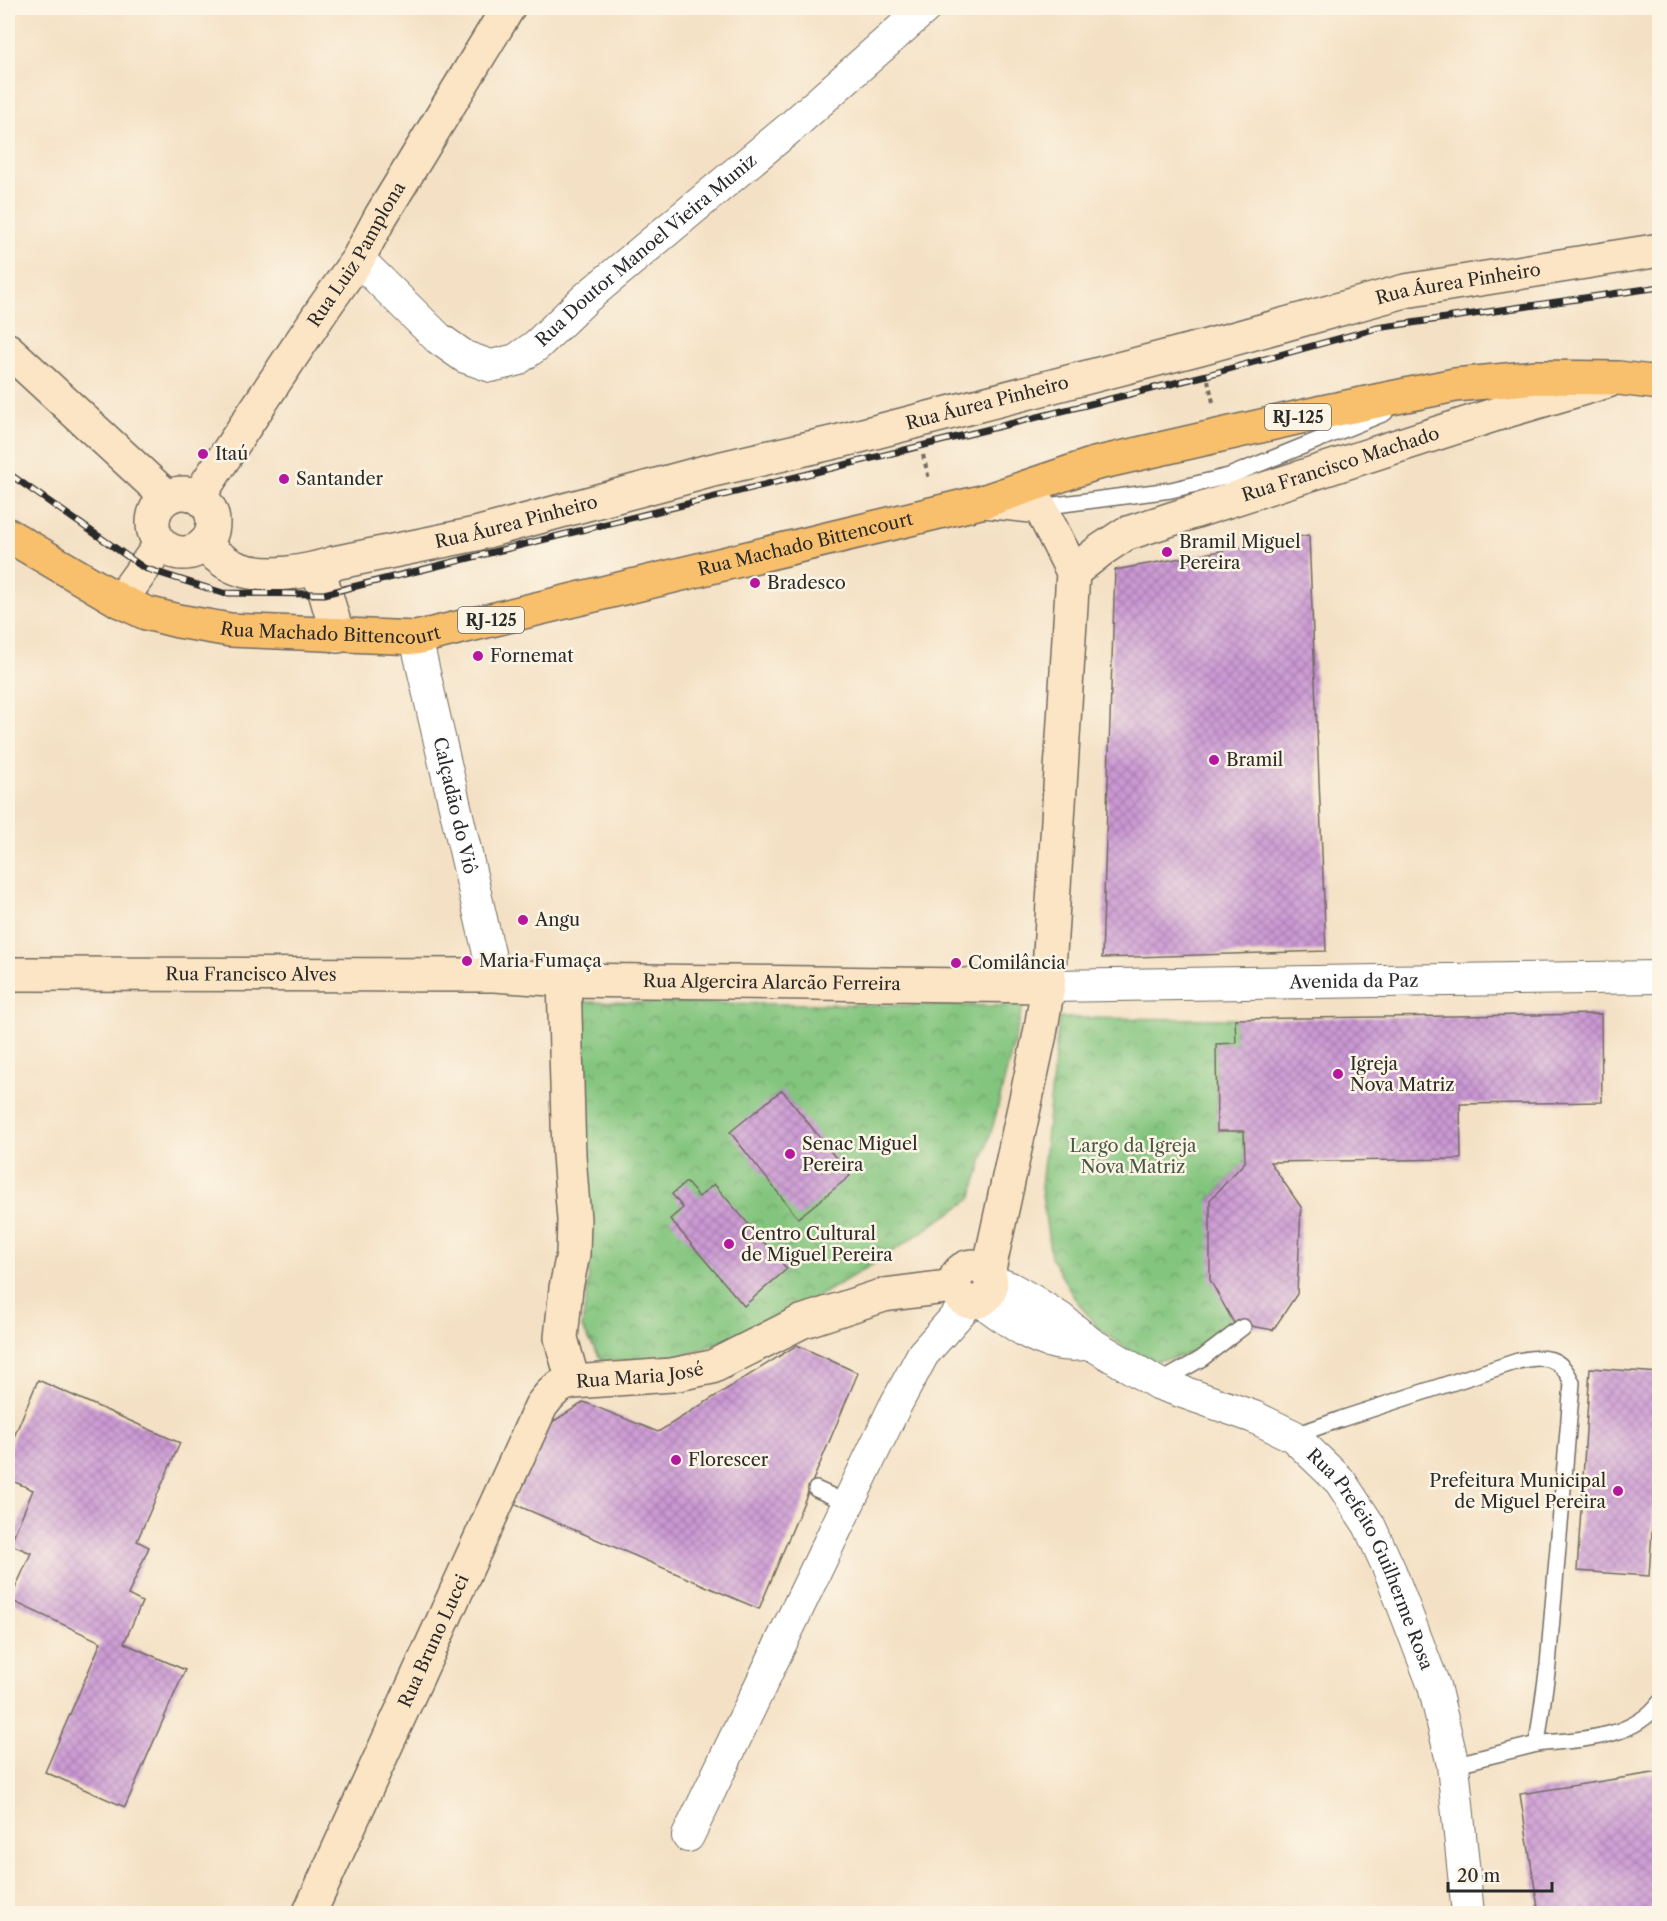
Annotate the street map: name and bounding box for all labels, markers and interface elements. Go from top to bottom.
street label: Rua Doutor Manoel Vieira Muniz [531,149,761,351]
street label: Rua Luiz Pamplona [303,177,410,331]
street label: Rua Áurea Pinheiro [1373,258,1542,310]
street label: Rua Áurea Pinheiro [904,371,1071,435]
road number: RJ-125 [1265,404,1331,430]
street label: Rua Francisco Machado [1239,422,1442,507]
place label: Itaú [215,443,248,465]
marker: Itaú [196,447,210,461]
place label: Santander [296,468,384,490]
marker: Santander [277,472,291,486]
street label: Rua Áurea Pinheiro [433,491,600,553]
street label: Rua Machado Bittencourt [695,508,916,581]
place label: Bramil Miguel Pereira [1179,531,1301,574]
marker: Bramil Miguel Pereira [1160,545,1174,559]
place label: Bradesco [767,572,846,594]
marker: Bradesco [748,576,762,590]
road number: RJ-125 [458,607,524,633]
street label: Rua Machado Bittencourt [219,618,443,649]
place label: Fornemat [490,645,574,667]
marker: Fornemat [471,649,485,663]
street label: Calçadão do Viô [428,735,481,876]
place label: Bramil [1226,749,1283,771]
marker: Bramil [1207,753,1221,767]
place label: Angu [534,909,580,931]
marker: Angu [516,913,530,927]
place label: Maria Fumaça [479,950,602,972]
place label: Comilância [968,952,1066,974]
marker: Maria Fumaça [460,954,474,968]
marker: Comilância [949,956,963,970]
street label: Rua Francisco Alves [165,963,337,986]
street label: Rua Algercira Alarcão Ferreira [643,970,901,995]
street label: Avenida da Paz [1288,970,1419,993]
place label: Igreja Nova Matriz [1350,1053,1454,1096]
marker: Igreja Nova Matriz [1331,1067,1345,1081]
place label: Senac Miguel Pereira [802,1133,918,1176]
park label: Largo da Igreja Nova Matriz [1069,1135,1197,1178]
marker: Senac Miguel Pereira [783,1147,797,1161]
place label: Centro Cultural de Miguel Pereira [741,1223,893,1266]
marker: Centro Cultural de Miguel Pereira [722,1237,736,1251]
street label: Rua Maria José [575,1358,706,1393]
street label: Rua Prefeito Guilherme Rosa [1302,1444,1438,1673]
place label: Florescer [688,1449,769,1471]
marker: Florescer [669,1453,683,1467]
place label: Prefeitura Municipal de Miguel Pereira [1429,1470,1606,1513]
marker: Prefeitura Municipal de Miguel Pereira [1611,1484,1625,1498]
street label: Rua Bruno Lucci [394,1571,474,1711]
scale bar [1448,1855,1552,1893]
text: 20 m [1457,1865,1501,1887]

